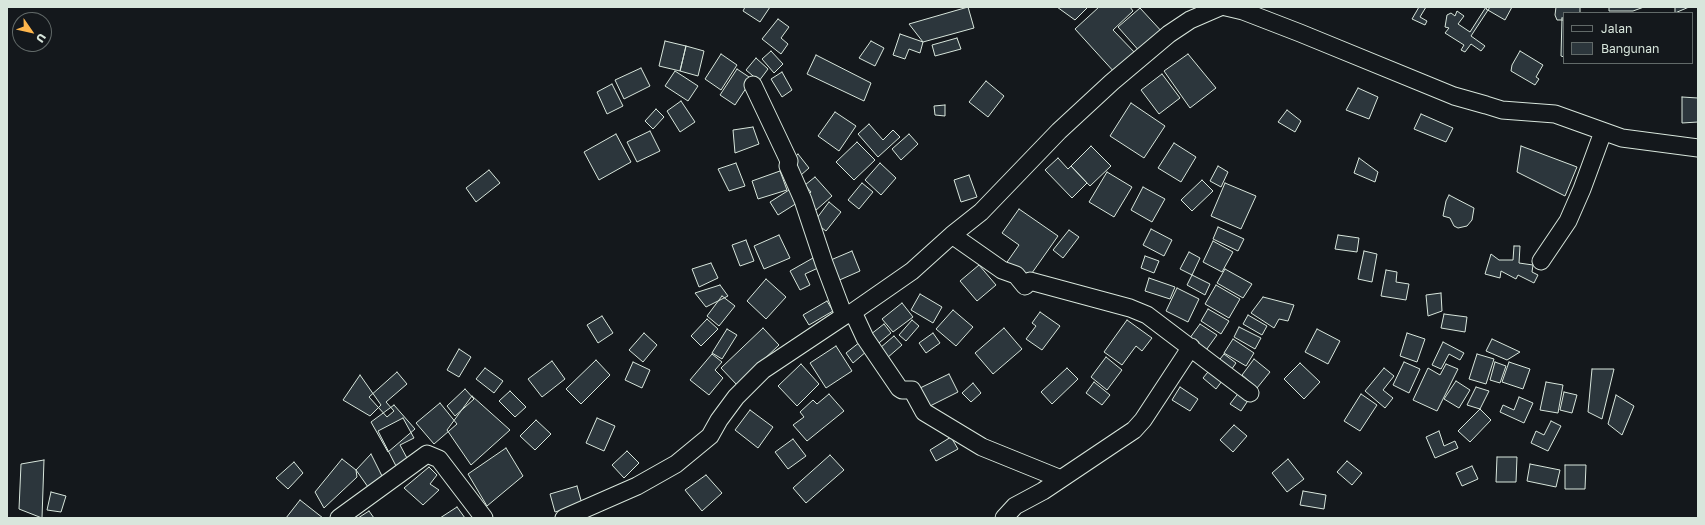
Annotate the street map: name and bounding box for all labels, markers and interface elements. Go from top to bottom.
north arrow [12,12,52,52]
legend [1563,12,1693,64]
text: Jalan [1601,21,1632,36]
text: U [34,31,49,45]
text: Bangunan [1601,41,1659,56]

